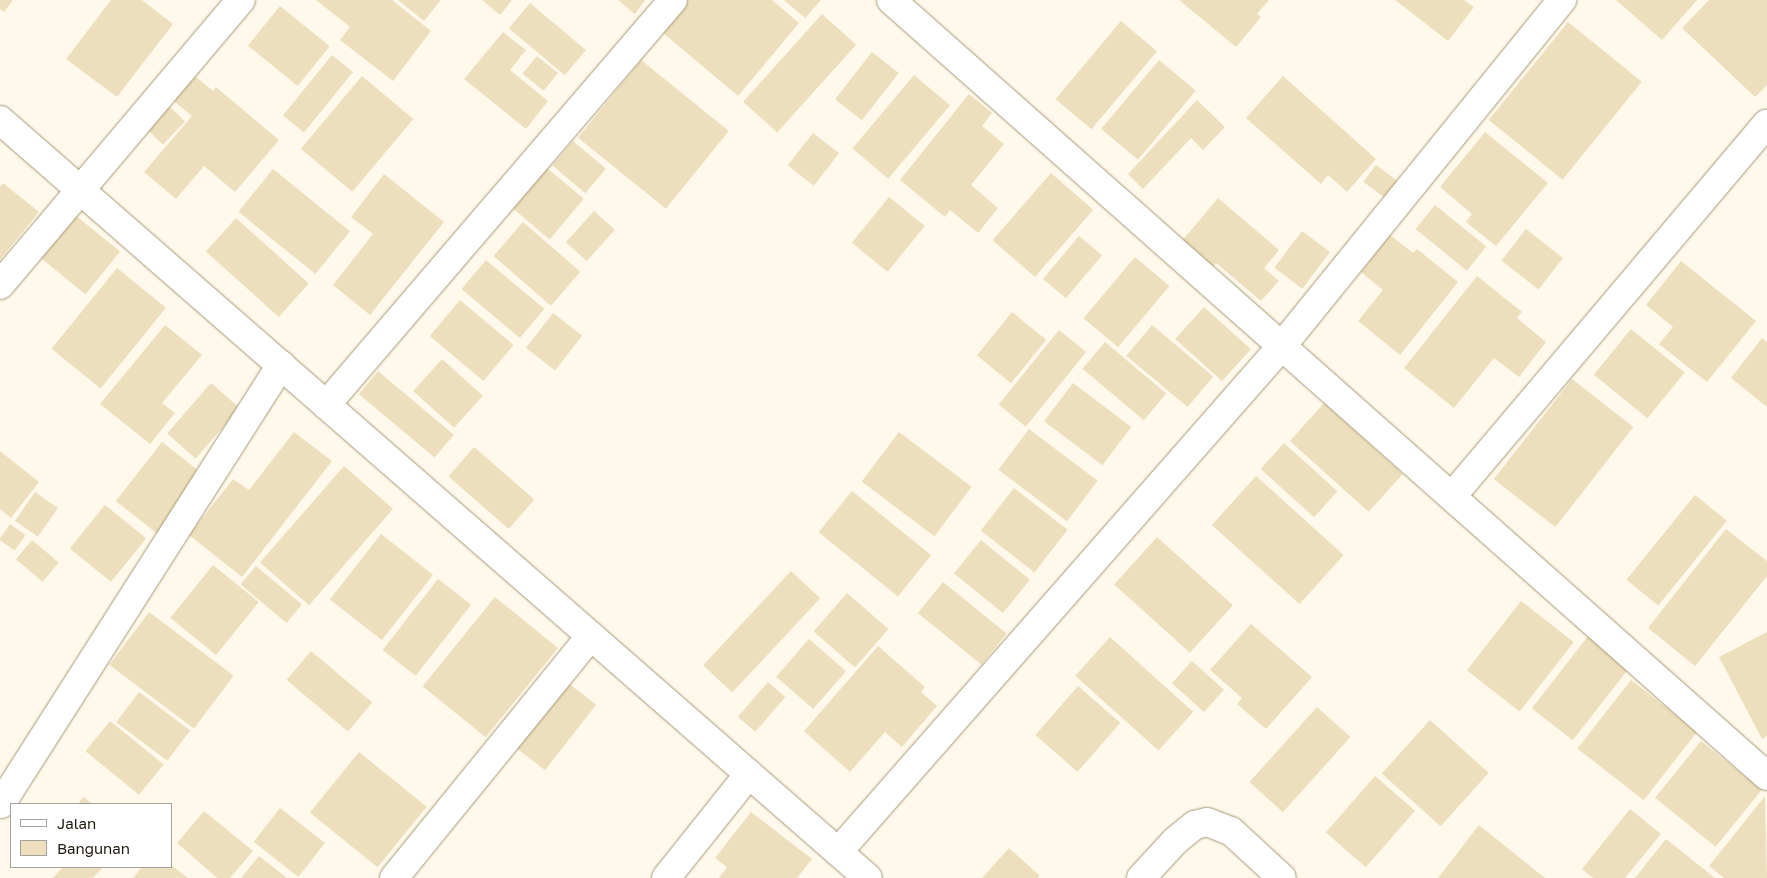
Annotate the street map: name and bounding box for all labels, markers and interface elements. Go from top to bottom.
legend [10,803,172,868]
text: Jalan [57,814,96,832]
text: Bangunan [57,839,130,857]

